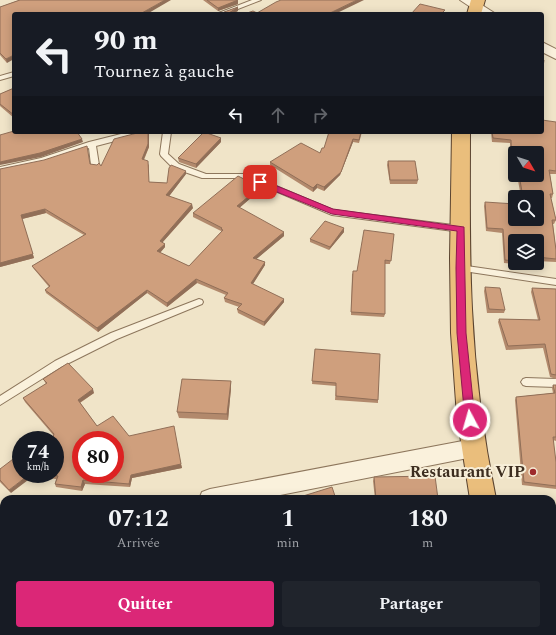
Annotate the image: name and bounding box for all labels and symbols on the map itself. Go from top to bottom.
north arrow [508,146,544,182]
pin [243,165,277,199]
position arrow [449,399,491,441]
speed limit sign: 80 [72,431,124,483]
place label: Restaurant VIP [410,460,525,484]
marker: Restaurant VIP [528,467,538,477]

